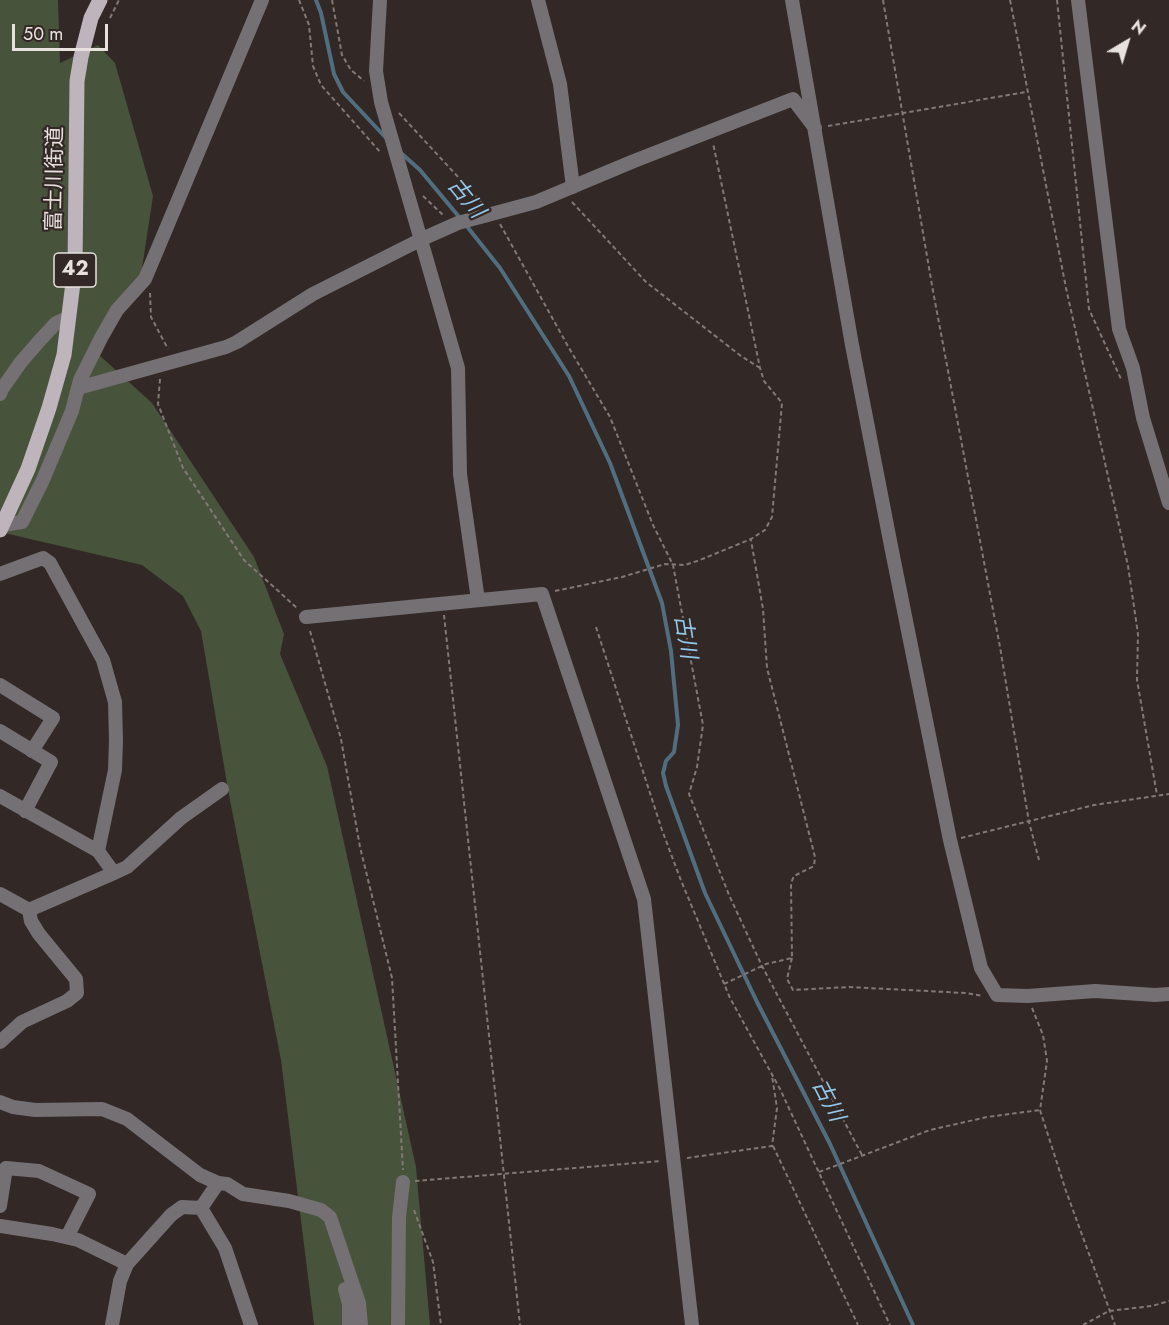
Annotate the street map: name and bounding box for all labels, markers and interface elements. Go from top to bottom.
scale bar [15,12,111,50]
north arrow [1097,12,1157,72]
text: N [1126,14,1150,40]
text: 50 m [23,21,63,47]
street label: 富士川街道 [42,126,70,232]
water label: 古川 [441,174,489,224]
road number: 42 [54,253,96,287]
water label: 古川 [668,613,700,661]
water label: 古川 [805,1075,849,1127]

